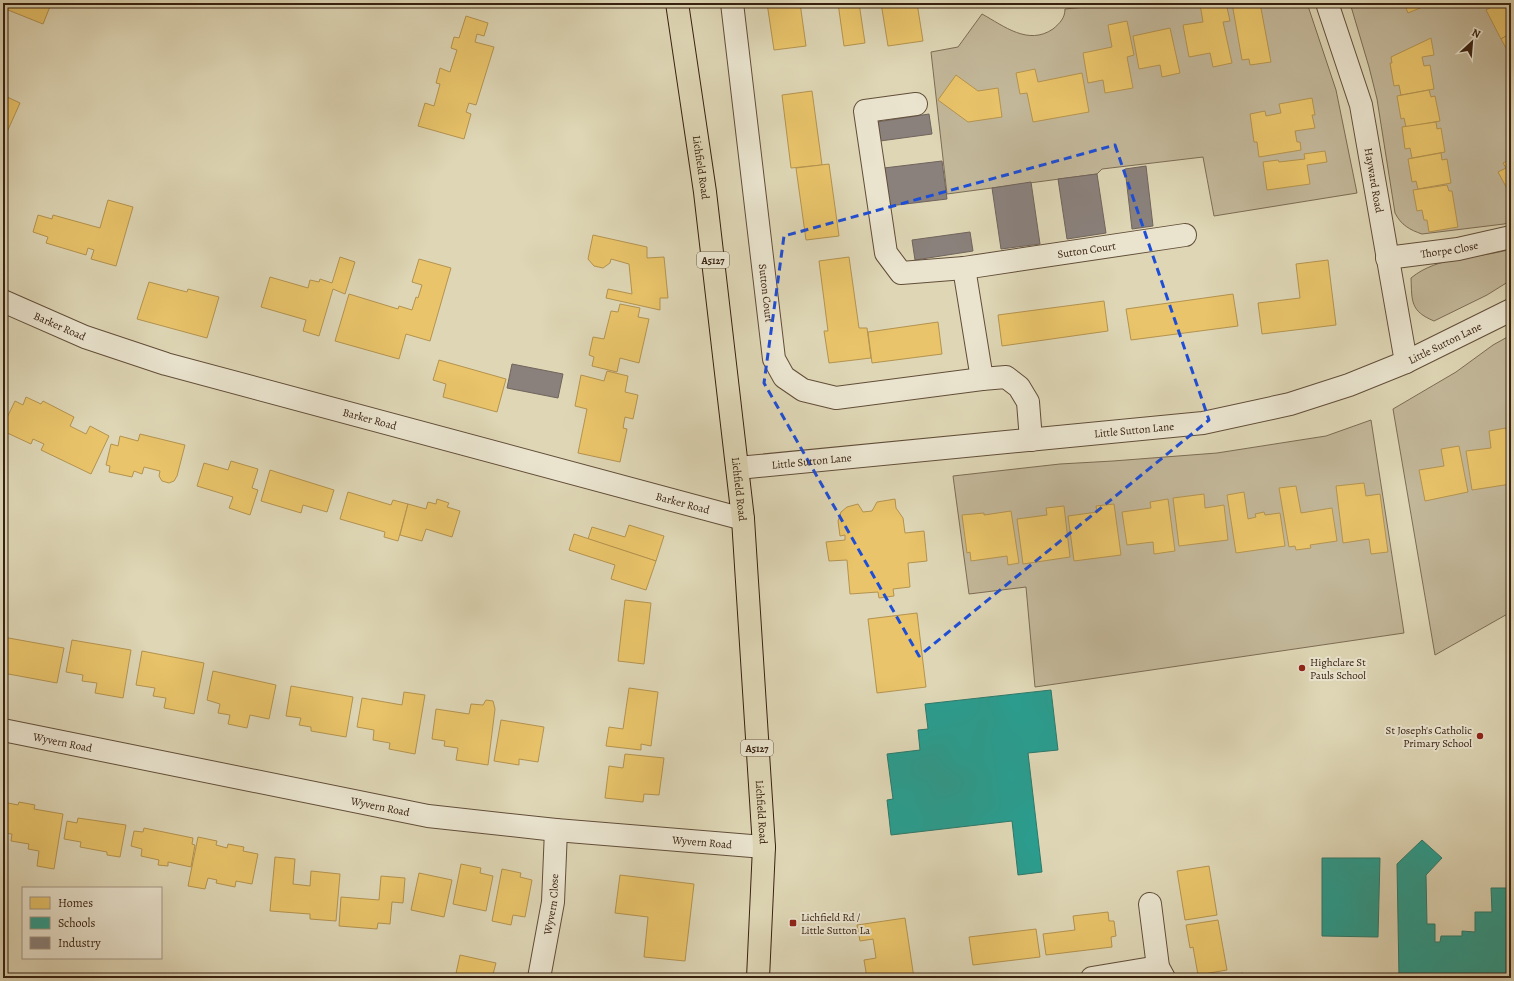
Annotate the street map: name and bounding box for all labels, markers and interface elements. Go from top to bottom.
north arrow [1452,22,1492,62]
text: N [1469,25,1483,42]
street label: Lichfield Road [689,134,713,200]
street label: Hayward Road [1361,147,1387,214]
street label: Sutton Court [1056,238,1117,262]
street label: Thorpe Close [1420,238,1480,262]
road number: A5127 [697,252,729,268]
street label: Sutton Court [755,263,777,323]
street label: Barker Road [31,308,88,344]
street label: Little Sutton Lane [1406,319,1484,368]
street label: Barker Road [341,405,399,434]
street label: Little Sutton Lane [1094,419,1175,441]
street label: Little Sutton Lane [771,450,852,473]
street label: Lichfield Road [728,456,750,522]
street label: Barker Road [654,489,711,518]
place label: Highclare St Pauls School [1310,655,1366,683]
marker: Highclare St Pauls School [1297,663,1307,673]
place label: St Joseph's Catholic Primary School [1386,723,1472,751]
street label: Wyvern Road [31,729,94,756]
marker: St Joseph's Catholic Primary School [1475,731,1485,741]
road number: A5127 [741,740,773,756]
street label: Lichfield Road [752,780,771,845]
street label: Wyvern Road [348,793,411,820]
street label: Wyvern Road [671,832,733,852]
street label: Wyvern Close [540,873,562,937]
legend [22,887,162,959]
text: Homes [58,895,93,911]
place label: Lichfield Rd / Little Sutton La [801,910,871,938]
text: Schools [58,915,95,931]
marker: Lichfield Rd / Little Sutton La [788,918,798,928]
text: Industry [58,935,101,951]

